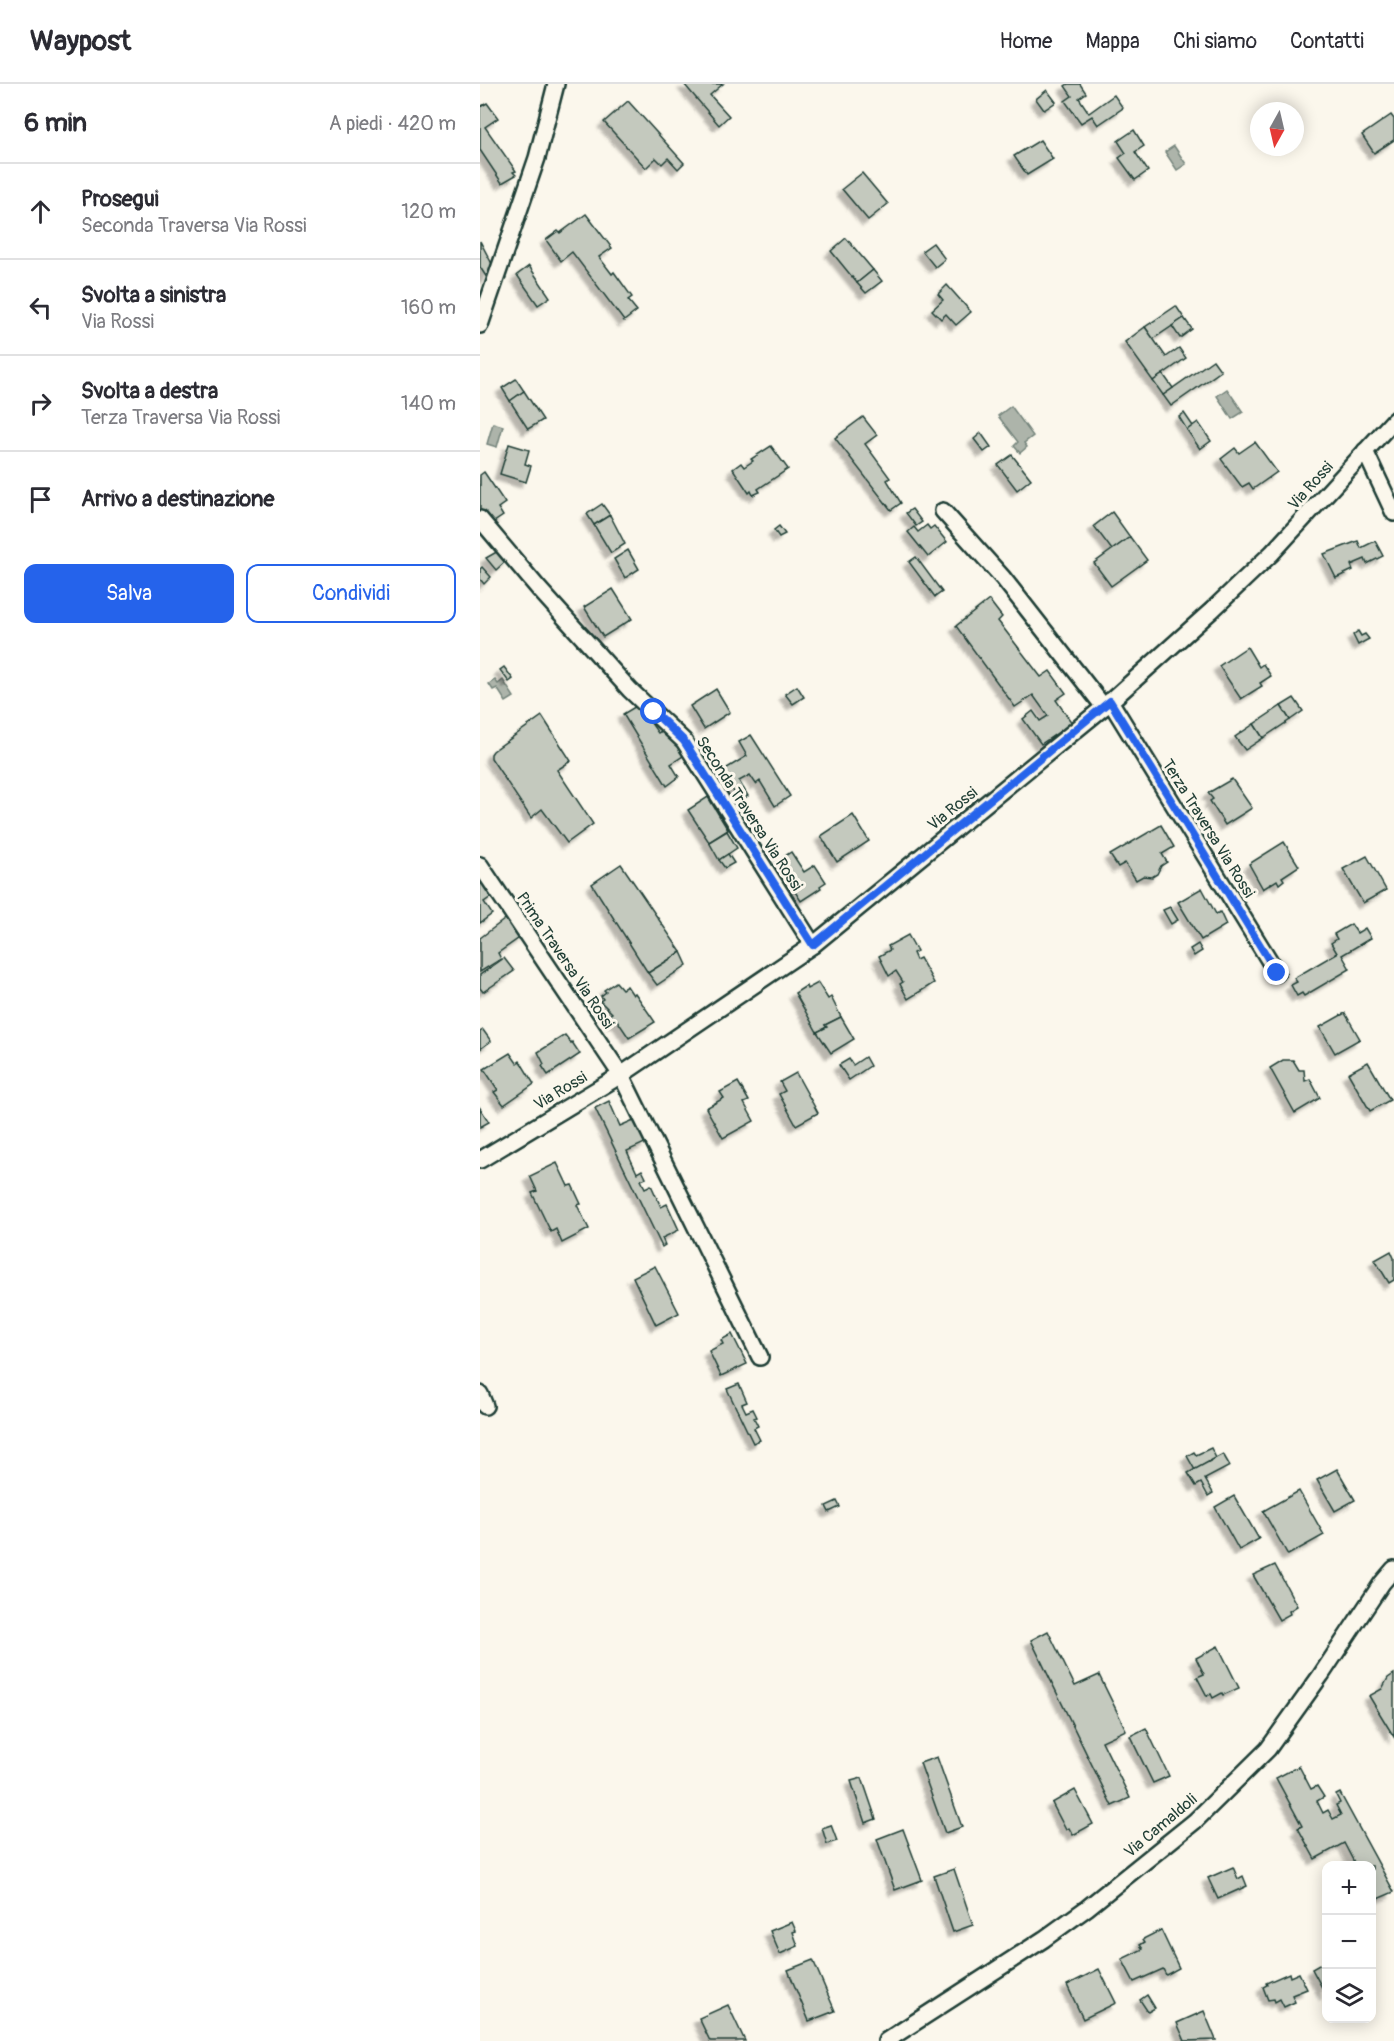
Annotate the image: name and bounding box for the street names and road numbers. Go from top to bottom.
street label: Via Rossi [1284,457,1338,514]
street label: Seconda Traversa Via Rossi [692,732,807,895]
street label: Terza Traversa Via Rossi [1157,756,1259,902]
street label: Via Rossi [924,783,982,835]
street label: Prima Traversa Via Rossi [512,888,618,1033]
street label: Via Rossi [530,1067,591,1114]
street label: Via Camaldoli [1120,1789,1201,1862]

